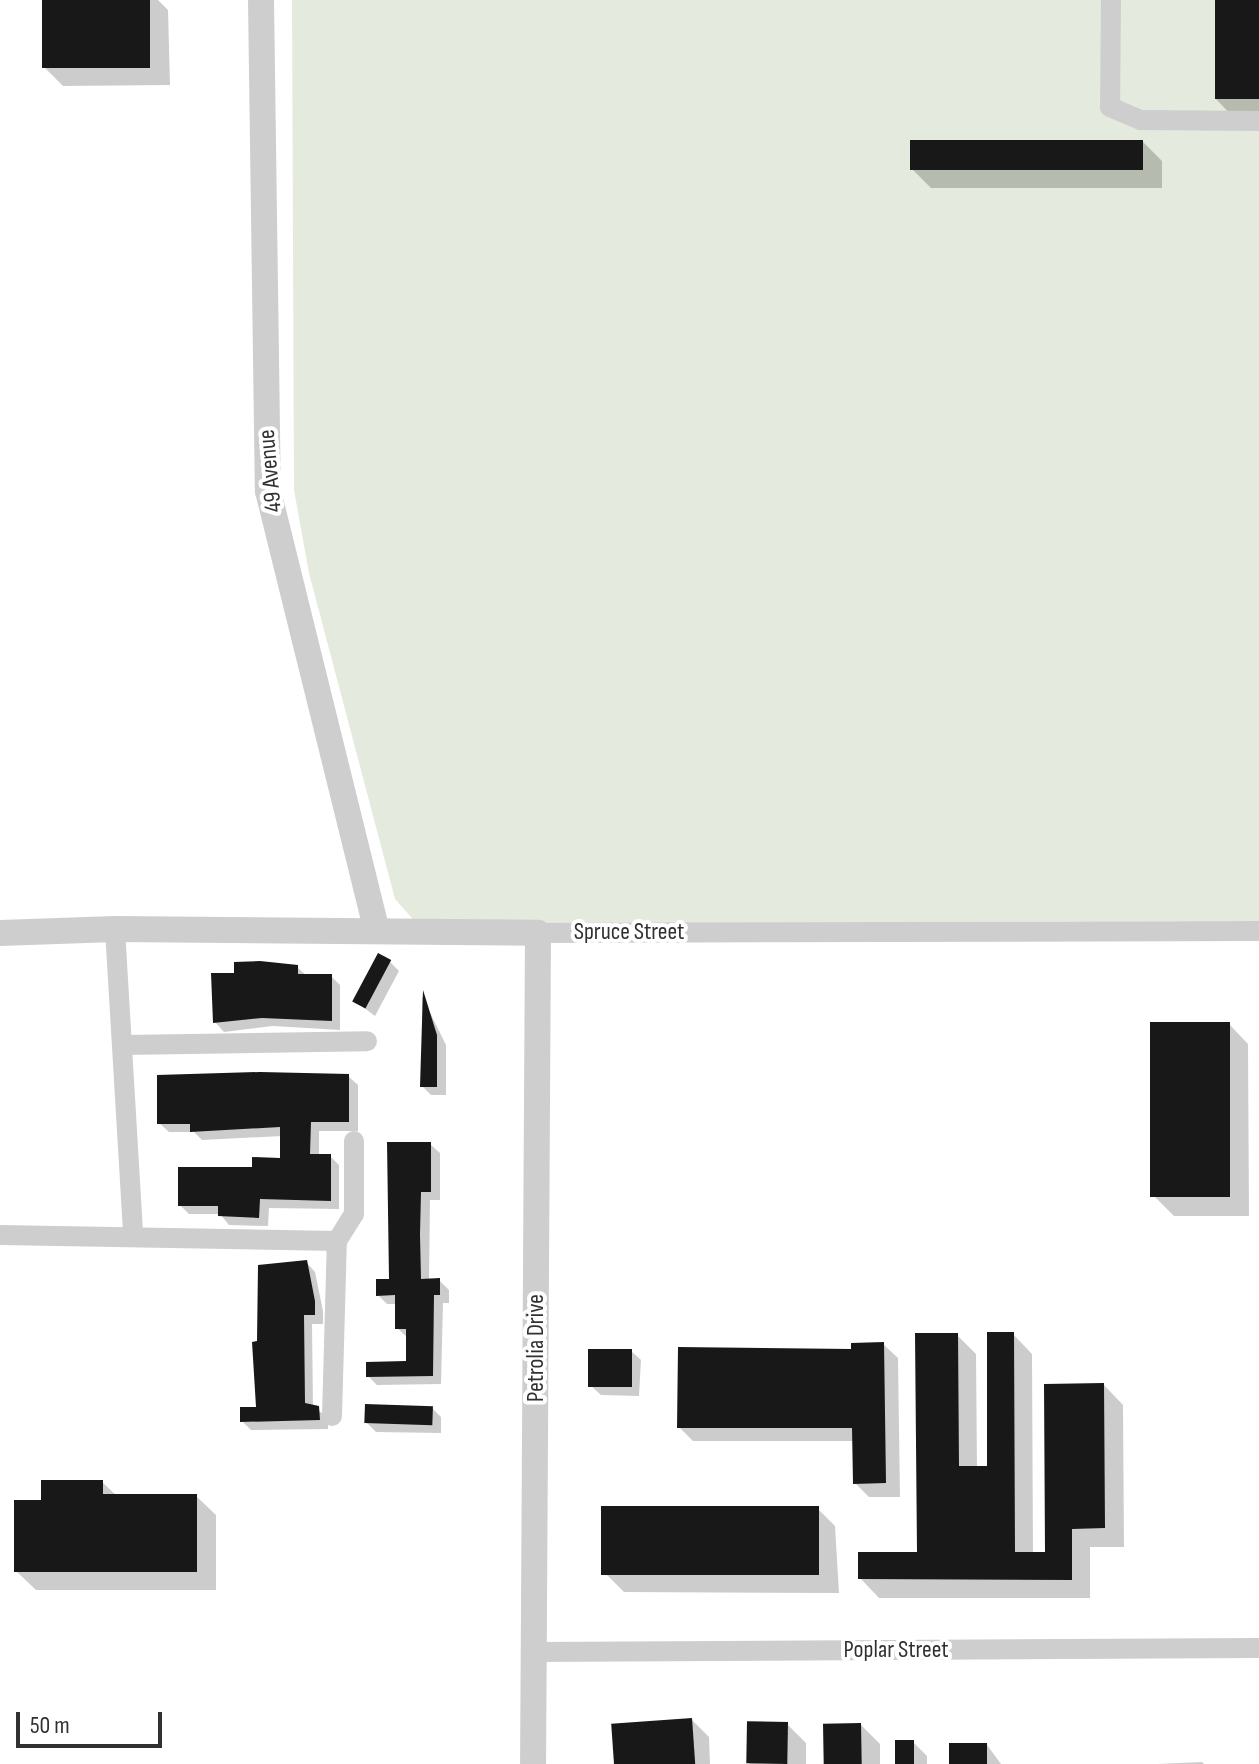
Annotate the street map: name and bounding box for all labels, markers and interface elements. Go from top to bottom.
street label: 49 Avenue [252,428,288,514]
street label: Spruce Street [574,918,684,946]
street label: Petrolia Drive [522,1294,550,1402]
street label: Poplar Street [843,1636,949,1664]
scale bar [20,1696,166,1746]
text: 50 m [30,1711,70,1740]

